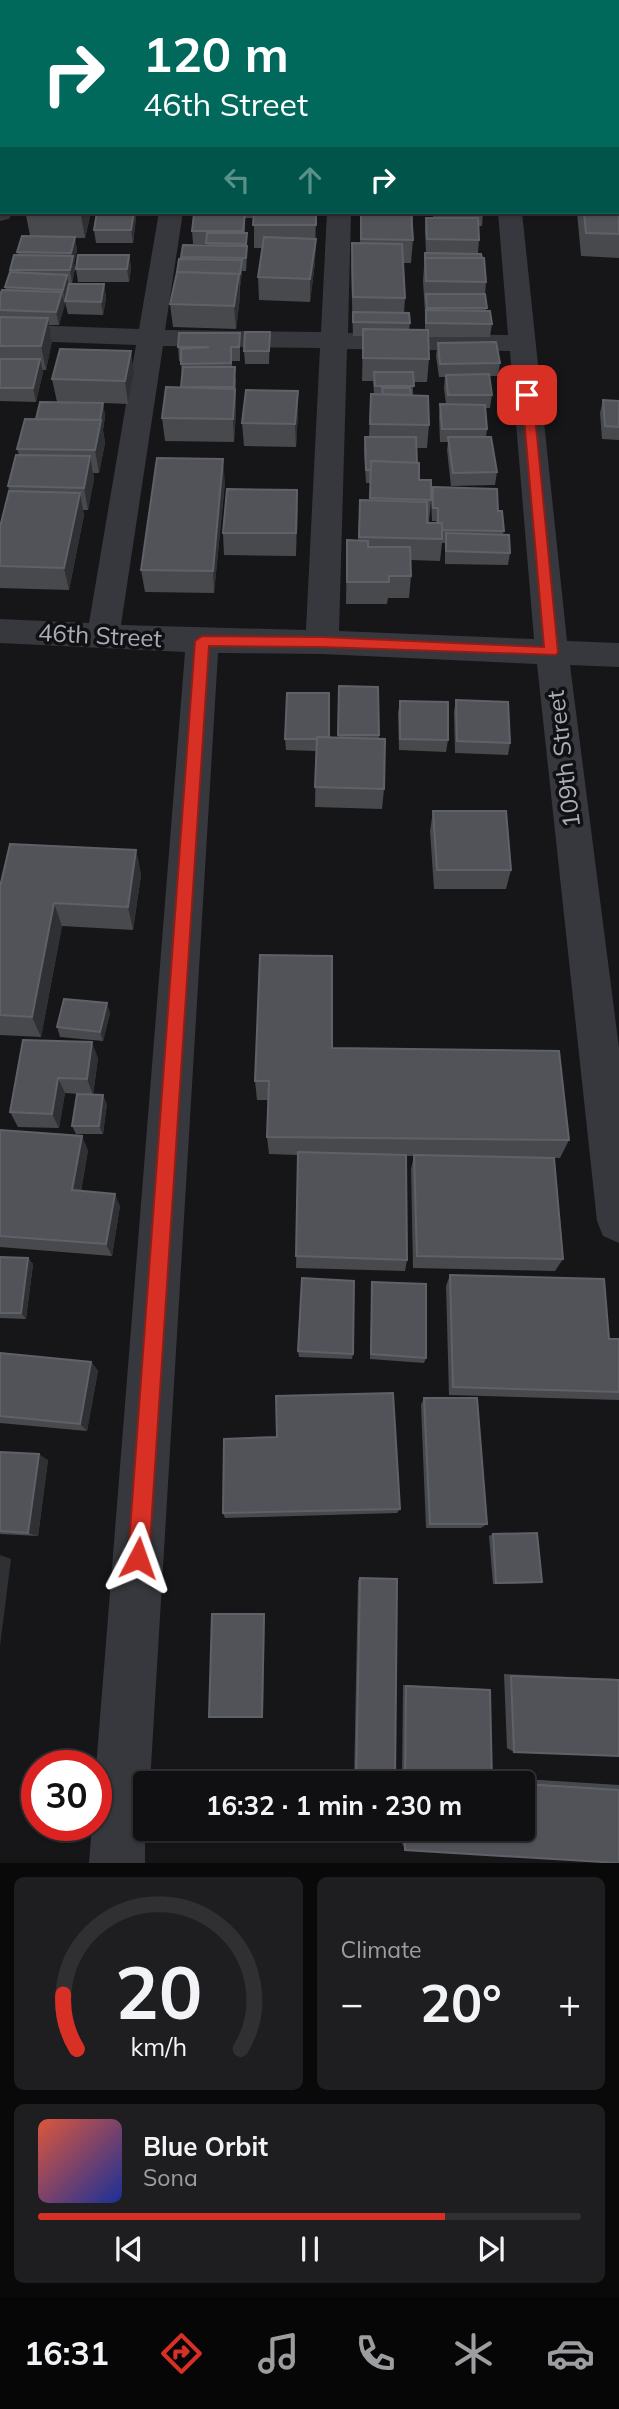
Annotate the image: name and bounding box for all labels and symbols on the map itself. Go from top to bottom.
pin [497,365,557,425]
street label: 46th Street [37,617,163,653]
street label: 109th Street [540,689,586,830]
position arrow [101,1521,175,1595]
speed limit sign: 30 [21,1750,112,1841]

